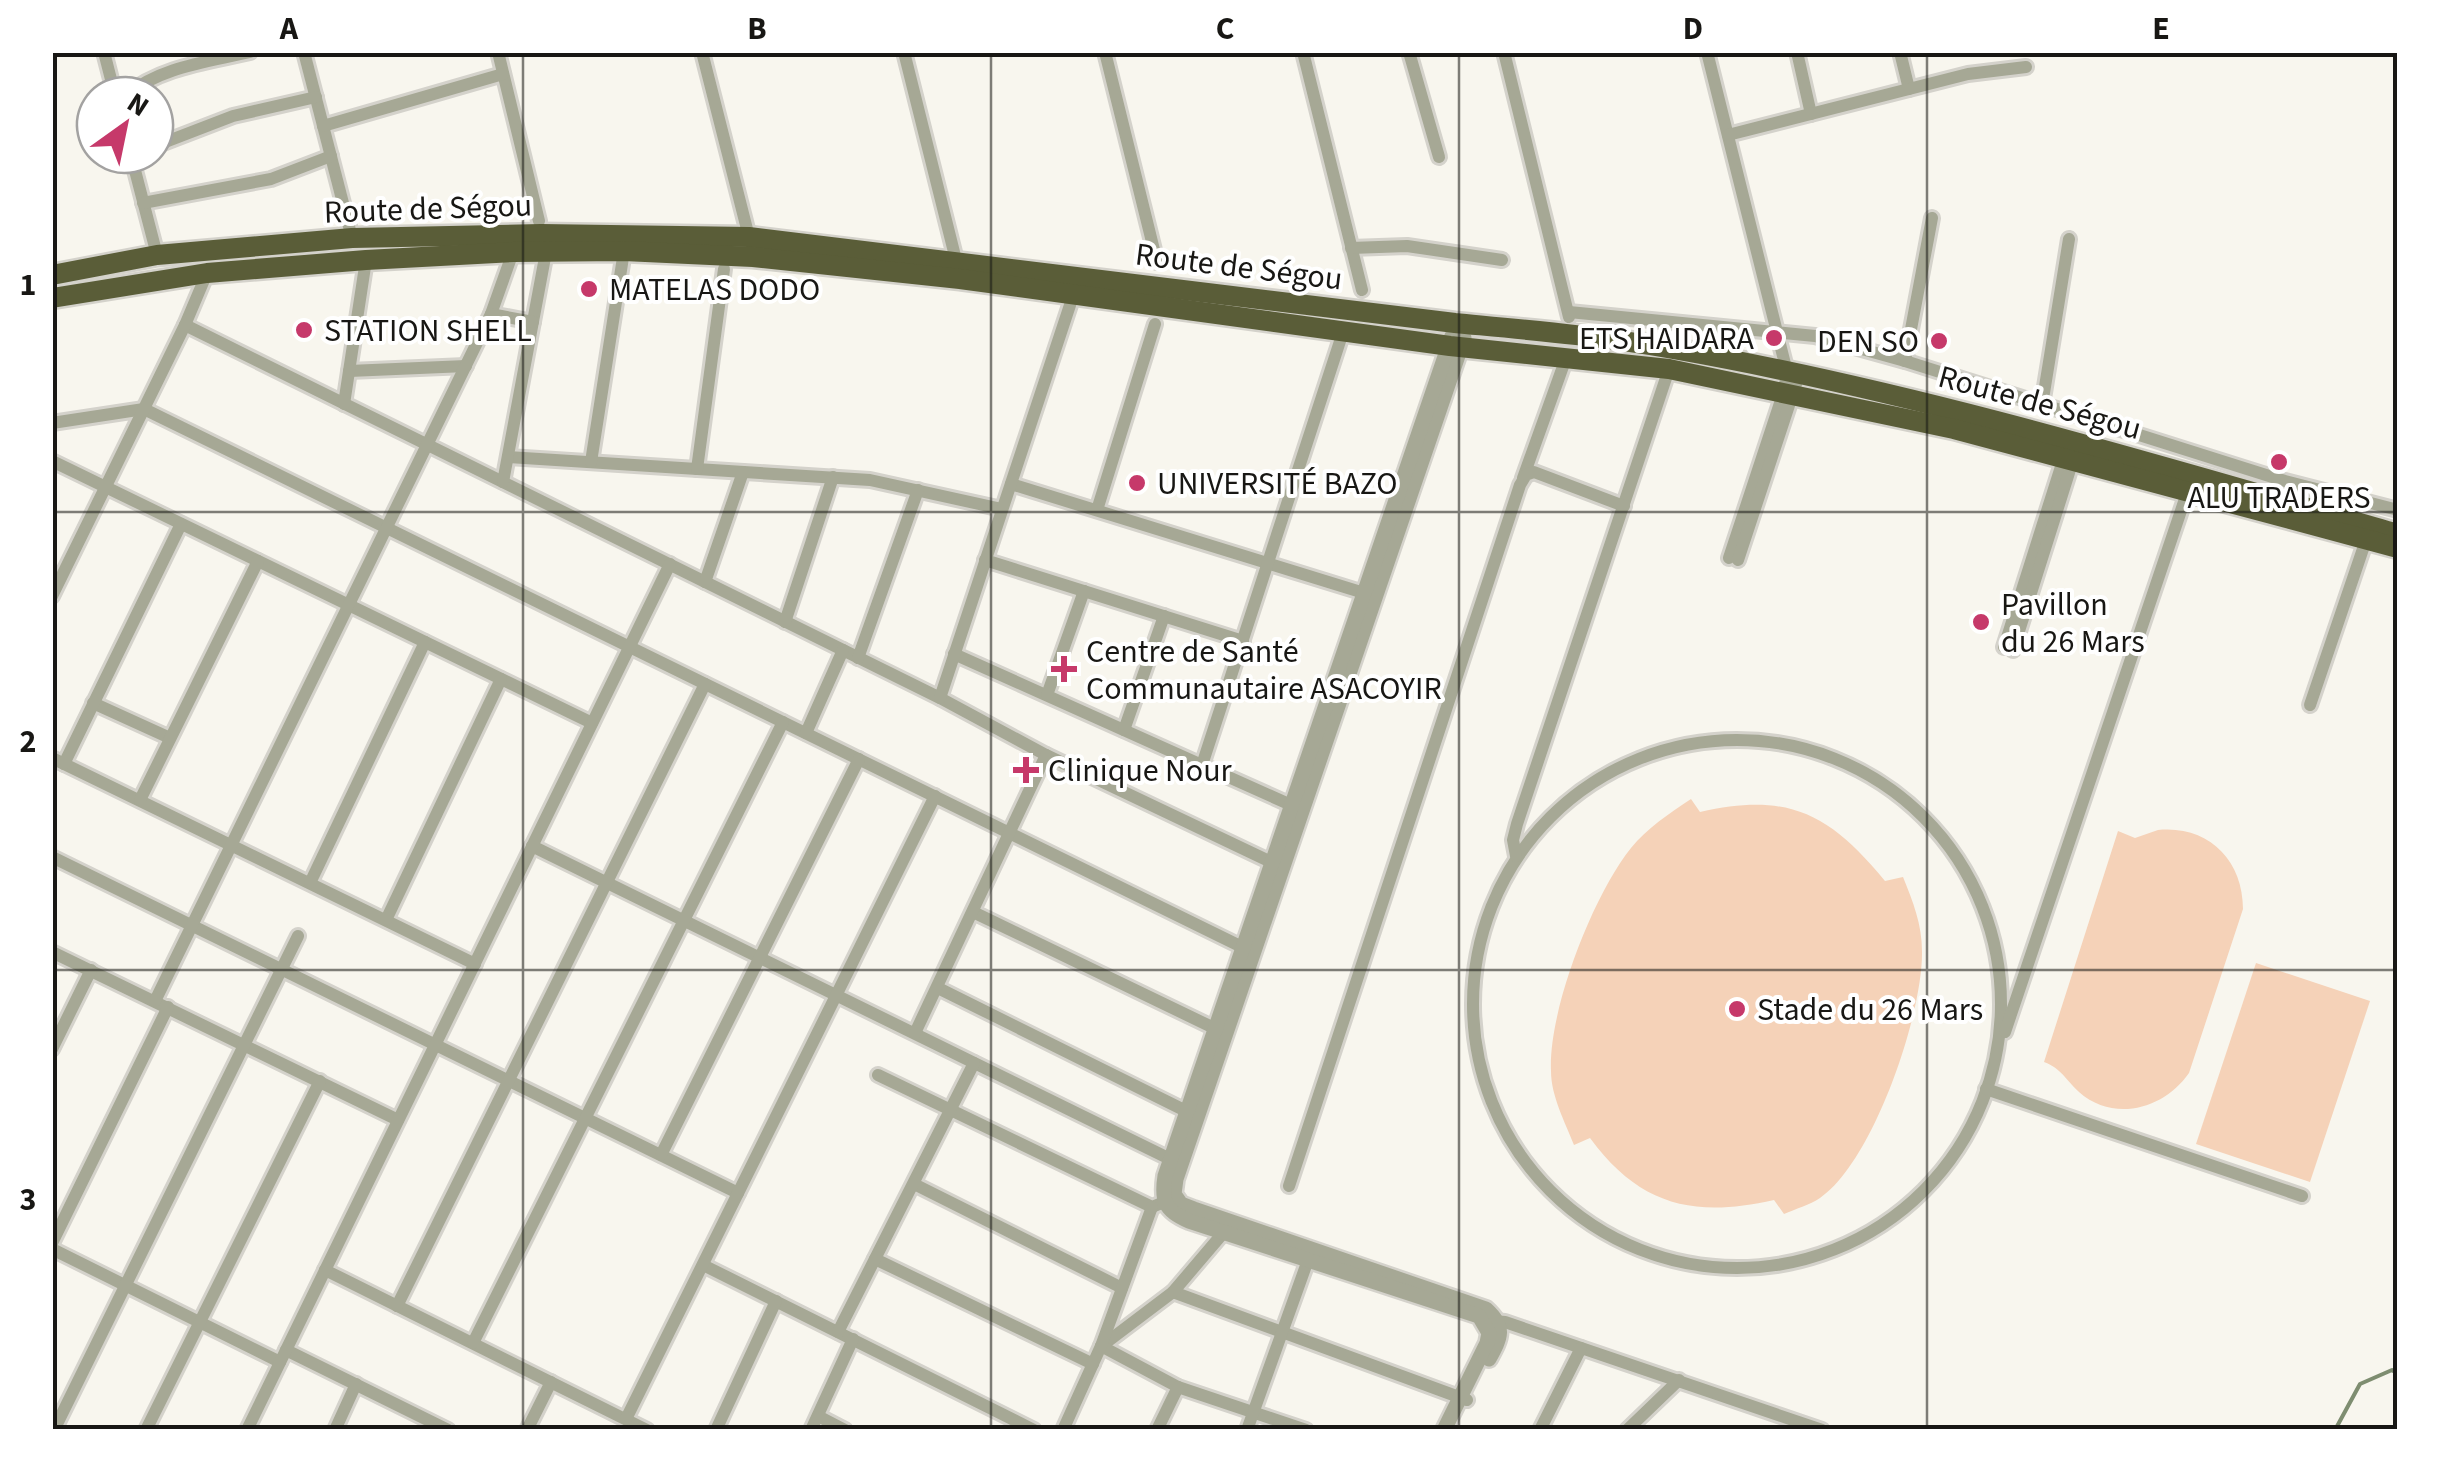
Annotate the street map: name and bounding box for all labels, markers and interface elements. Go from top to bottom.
text: A [279,6,299,52]
text: B [747,6,767,52]
text: C [1216,6,1234,52]
text: D [1683,6,1703,52]
text: E [2152,6,2170,52]
north arrow [75,75,175,175]
text: N [119,83,157,127]
street label: Route de Ségou [323,182,533,236]
street label: Route de Ségou [1133,231,1345,303]
text: 1 [20,262,36,308]
place label: MATELAS DODO [609,267,820,313]
marker: MATELAS DODO [578,278,600,300]
place label: STATION SHELL [324,308,532,354]
place label: ETS HAIDARA [1579,316,1755,362]
marker: STATION SHELL [293,319,315,341]
place label: DEN SO [1817,319,1919,365]
marker: ETS HAIDARA [1763,327,1785,349]
marker: DEN SO [1928,330,1950,352]
street label: Route de Ségou [1933,354,2146,452]
marker: ALU TRADERS [2268,451,2290,473]
place label: UNIVERSITÉ BAZO [1157,461,1398,507]
marker: UNIVERSITÉ BAZO [1126,472,1148,494]
place label: ALU TRADERS [2187,475,2371,521]
place label: Pavillon du 26 Mars [2001,582,2145,665]
marker: Pavillon du 26 Mars [1970,611,1992,633]
place label: Centre de Santé Communautaire ASACOYIR [1086,629,1442,712]
marker: Centre de Santé Communautaire ASACOYIR [1051,656,1077,682]
text: 2 [20,719,36,765]
place label: Clinique Nour [1048,748,1233,794]
marker: Clinique Nour [1013,757,1039,783]
place label: Stade du 26 Mars [1757,987,1983,1033]
marker: Stade du 26 Mars [1726,998,1748,1020]
text: 3 [20,1177,36,1223]

